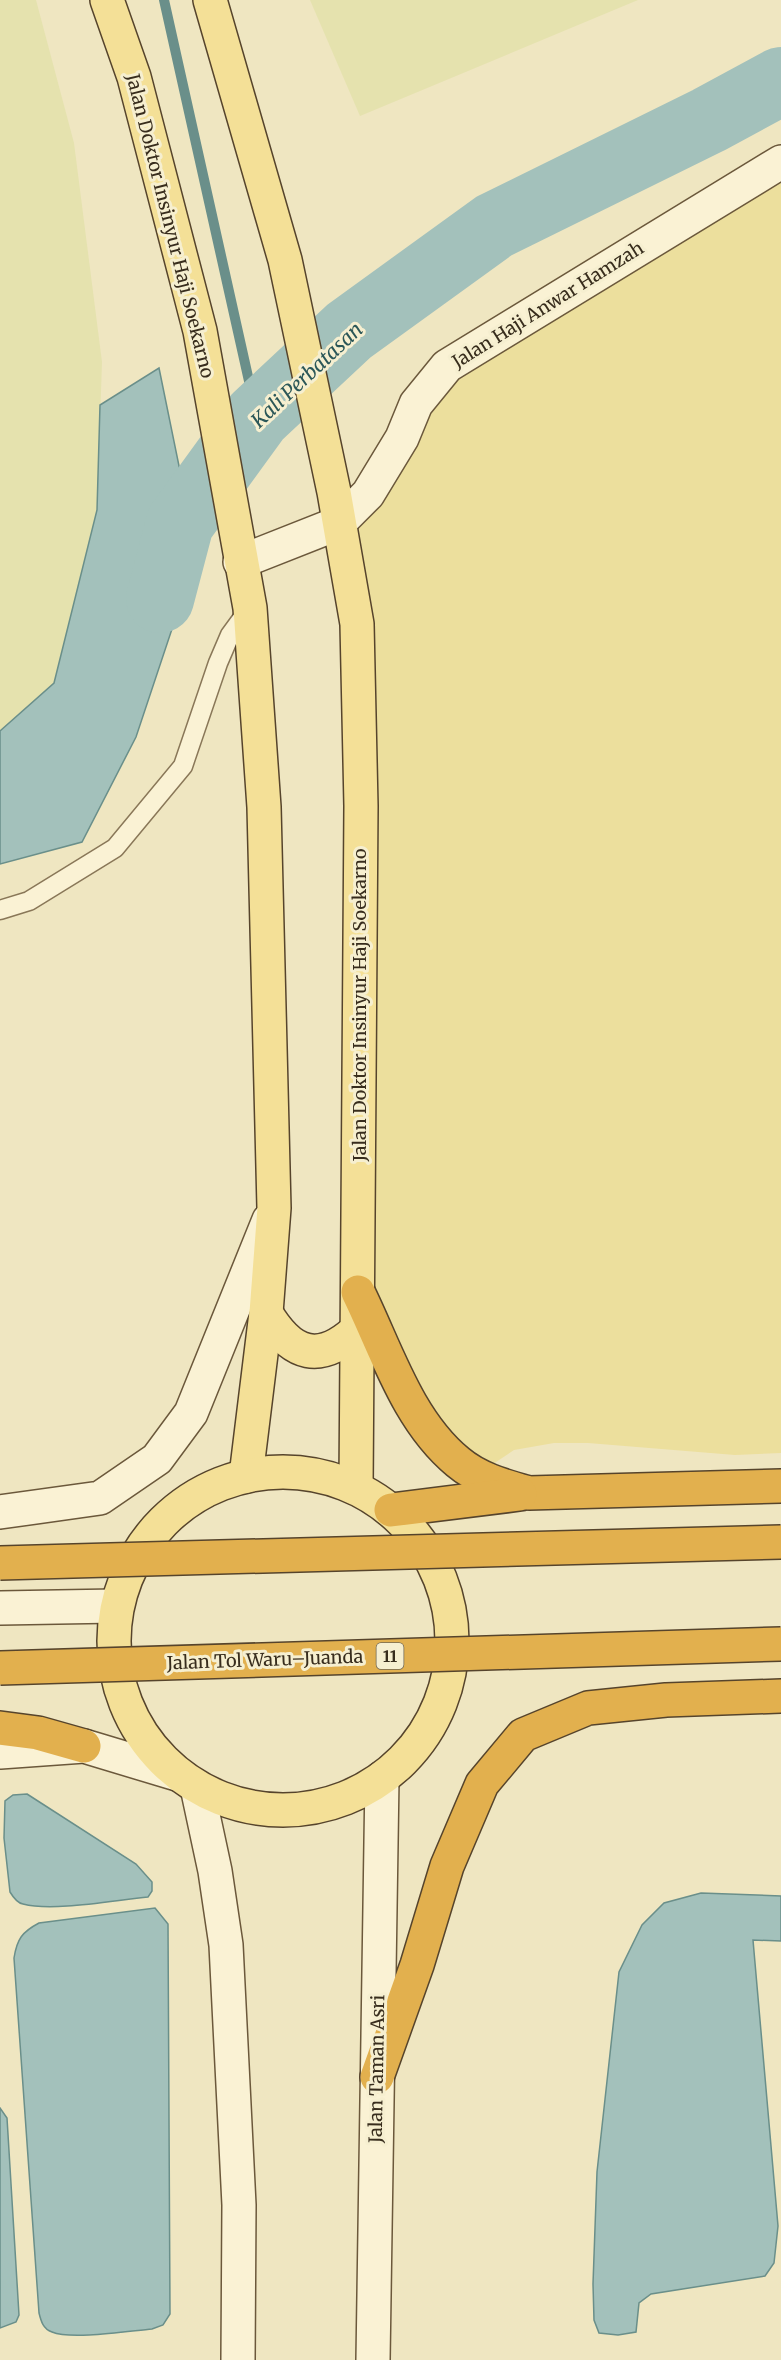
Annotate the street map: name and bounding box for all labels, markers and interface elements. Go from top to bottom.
street label: Jalan Doktor Insinyur Haji Soekarno [121,70,219,380]
street label: Jalan Haji Anwar Hamzah [447,236,648,374]
water label: Kali Perbatasan [245,317,368,433]
street label: Jalan Doktor Insinyur Haji Soekarno [348,849,371,1162]
road number: 11 [376,1643,404,1669]
street label: Jalan Tol Waru–Juanda [165,1645,364,1674]
street label: Jalan Taman Asri [364,1995,389,2144]

